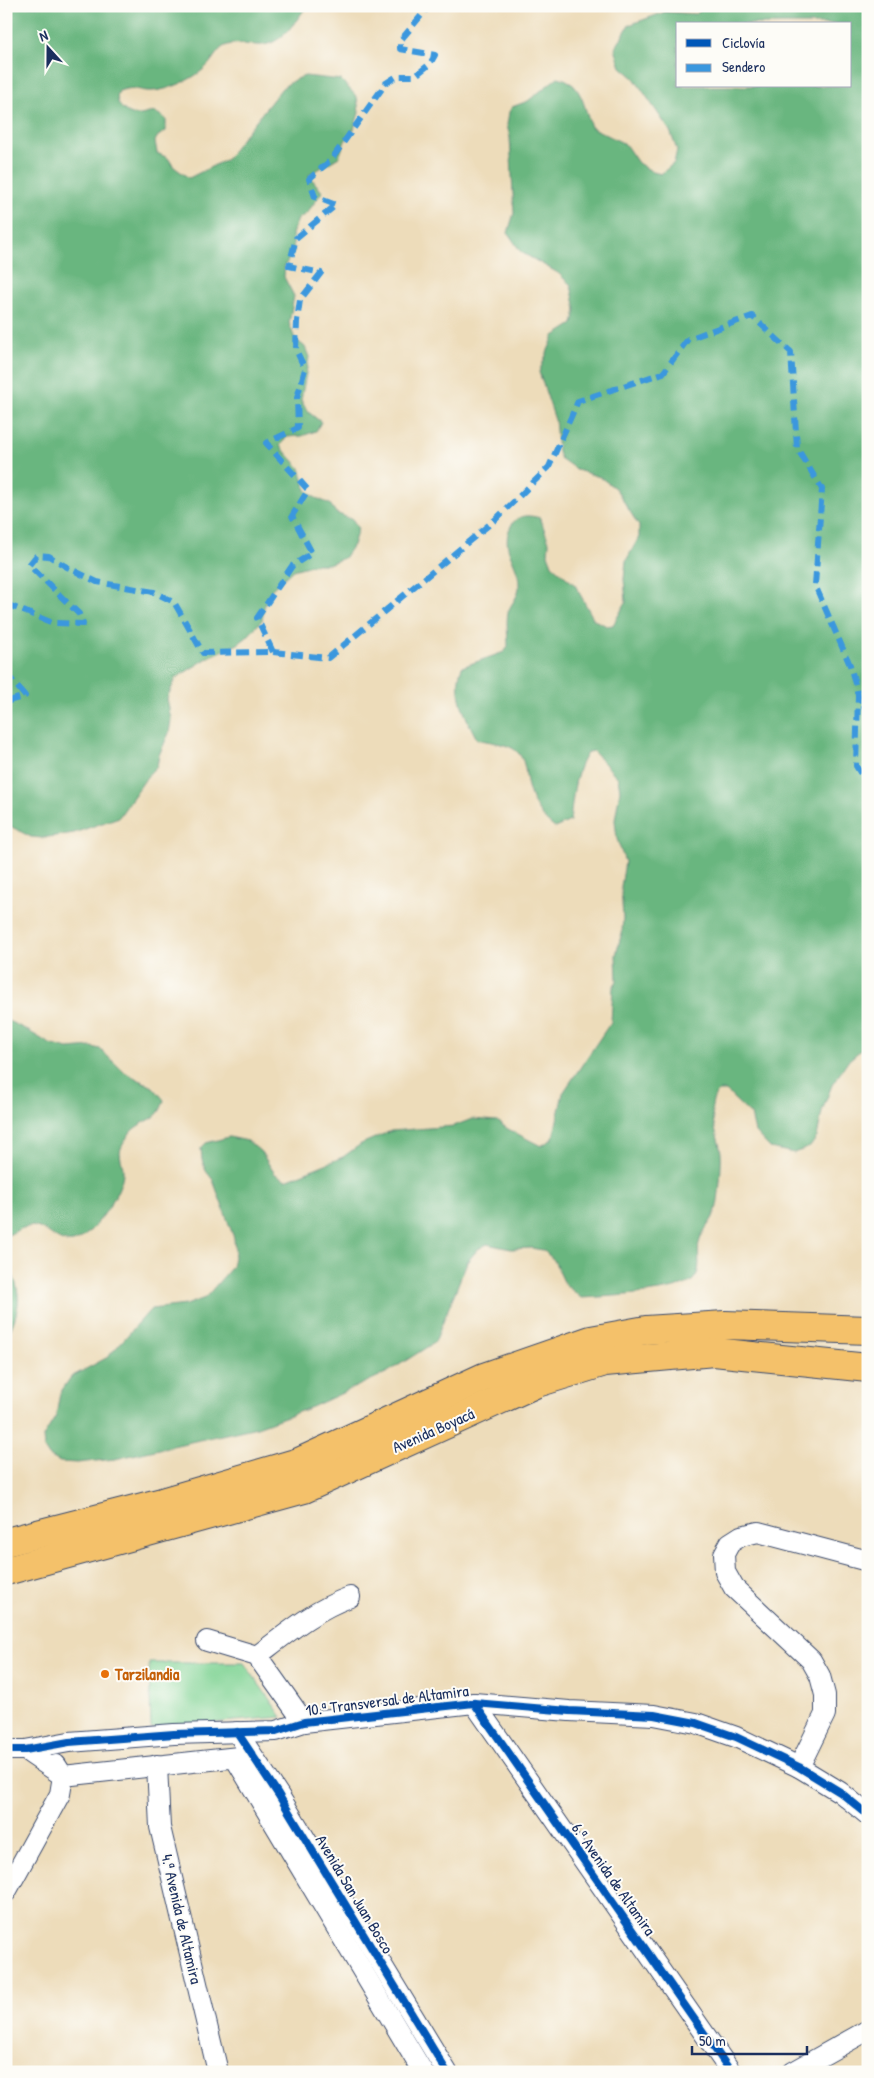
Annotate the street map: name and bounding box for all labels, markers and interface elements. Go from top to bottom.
north arrow [22,22,72,72]
legend [676,22,852,88]
text: N [36,25,51,46]
text: Ciclovía [722,32,765,53]
text: Sendero [722,56,765,77]
street label: Avenida Boyacá [388,1402,478,1458]
place label: Tarzilandia [114,1663,180,1685]
marker: Tarzilandia [99,1668,111,1680]
street label: 10.ª Transversal de Altamira [304,1679,470,1721]
street label: 6.ª Avenida de Altamira [567,1818,661,1940]
street label: Avenida San Juan Bosco [311,1830,399,1958]
street label: 4.ª Avenida de Altamira [156,1852,208,1986]
scale bar [692,2023,806,2055]
text: 50 m [699,2030,726,2051]

